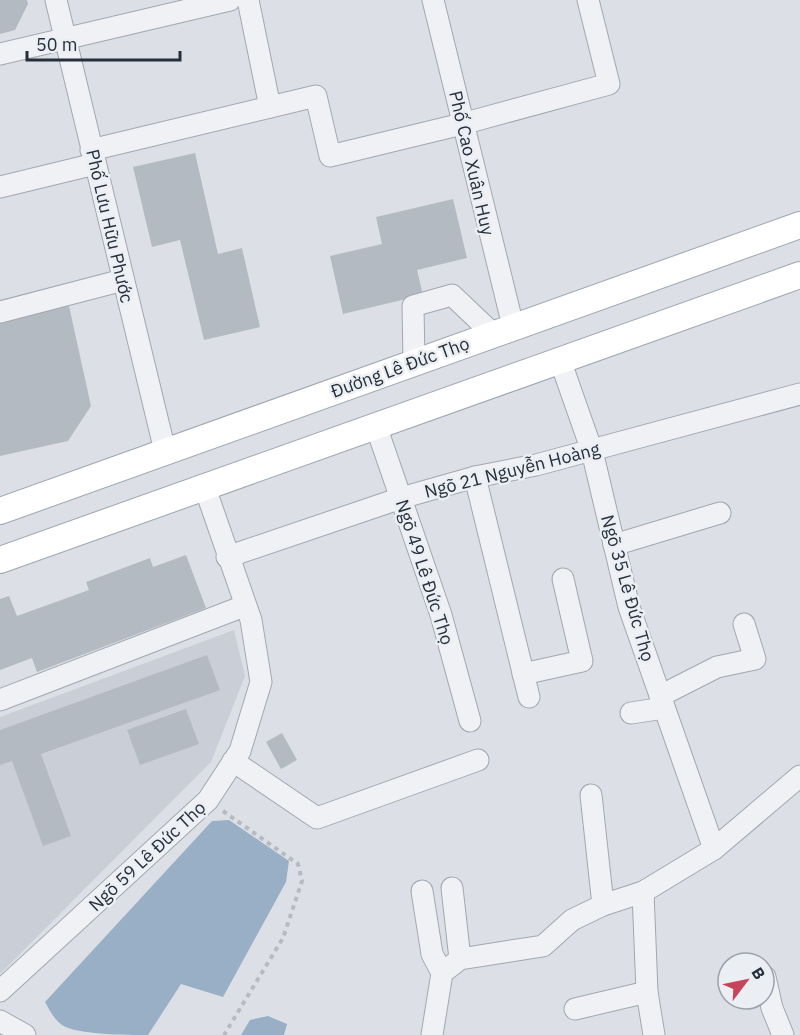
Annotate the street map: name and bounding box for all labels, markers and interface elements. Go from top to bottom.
scale bar [27,24,180,62]
text: 50 m [36,33,78,56]
street label: Phố Cao Xuân Huy [444,88,500,238]
street label: Phố Lưu Hữu Phước [81,147,139,305]
street label: Đường Lê Đức Thọ [328,331,472,403]
street label: Ngõ 21 Nguyễn Hoàng [422,437,603,503]
street label: Ngõ 49 Lê Đức Thọ [391,496,459,648]
street label: Ngõ 35 Lê Đức Thọ [596,512,660,664]
street label: Ngõ 59 Lê Đức Thọ [84,796,210,916]
north arrow [716,951,776,1011]
text: B [747,963,770,983]

